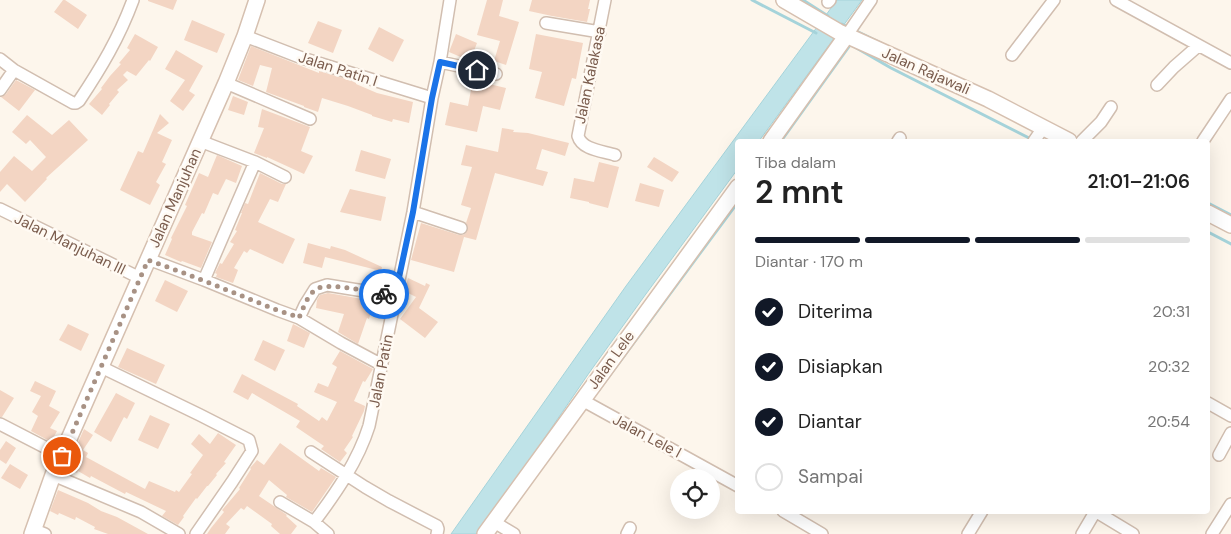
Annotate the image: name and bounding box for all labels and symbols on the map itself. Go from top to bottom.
street label: Jalan Kalakasa [570,24,610,126]
street label: Jalan Rajawali [879,43,973,99]
street label: Jalan Patin I [296,47,380,91]
pin [456,49,498,91]
street label: Jalan Manjuhan [144,145,206,251]
street label: Jalan Manjuhan III [11,208,129,280]
courier [359,269,409,319]
street label: Jalan Lele [583,327,639,393]
street label: Jalan Patin [364,333,398,409]
street label: Jalan Lele I [609,410,685,462]
pin [41,435,83,477]

